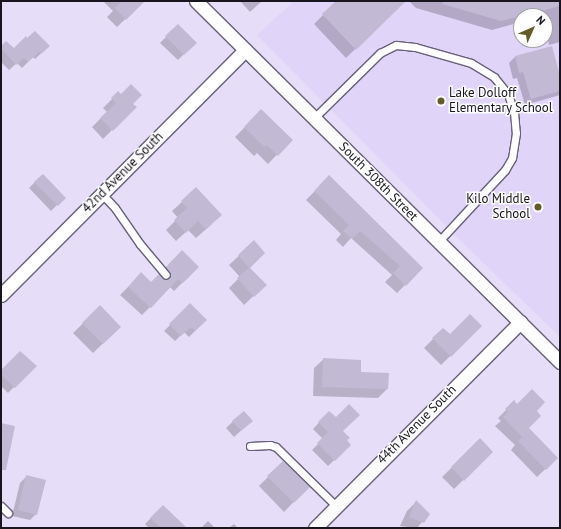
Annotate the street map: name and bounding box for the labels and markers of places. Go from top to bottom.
place label: Lake Dolloff Elementary School [449,86,553,117]
marker: Lake Dolloff Elementary School [436,96,446,106]
place label: Kilo Middle School [466,192,530,223]
marker: Kilo Middle School [533,202,543,212]

